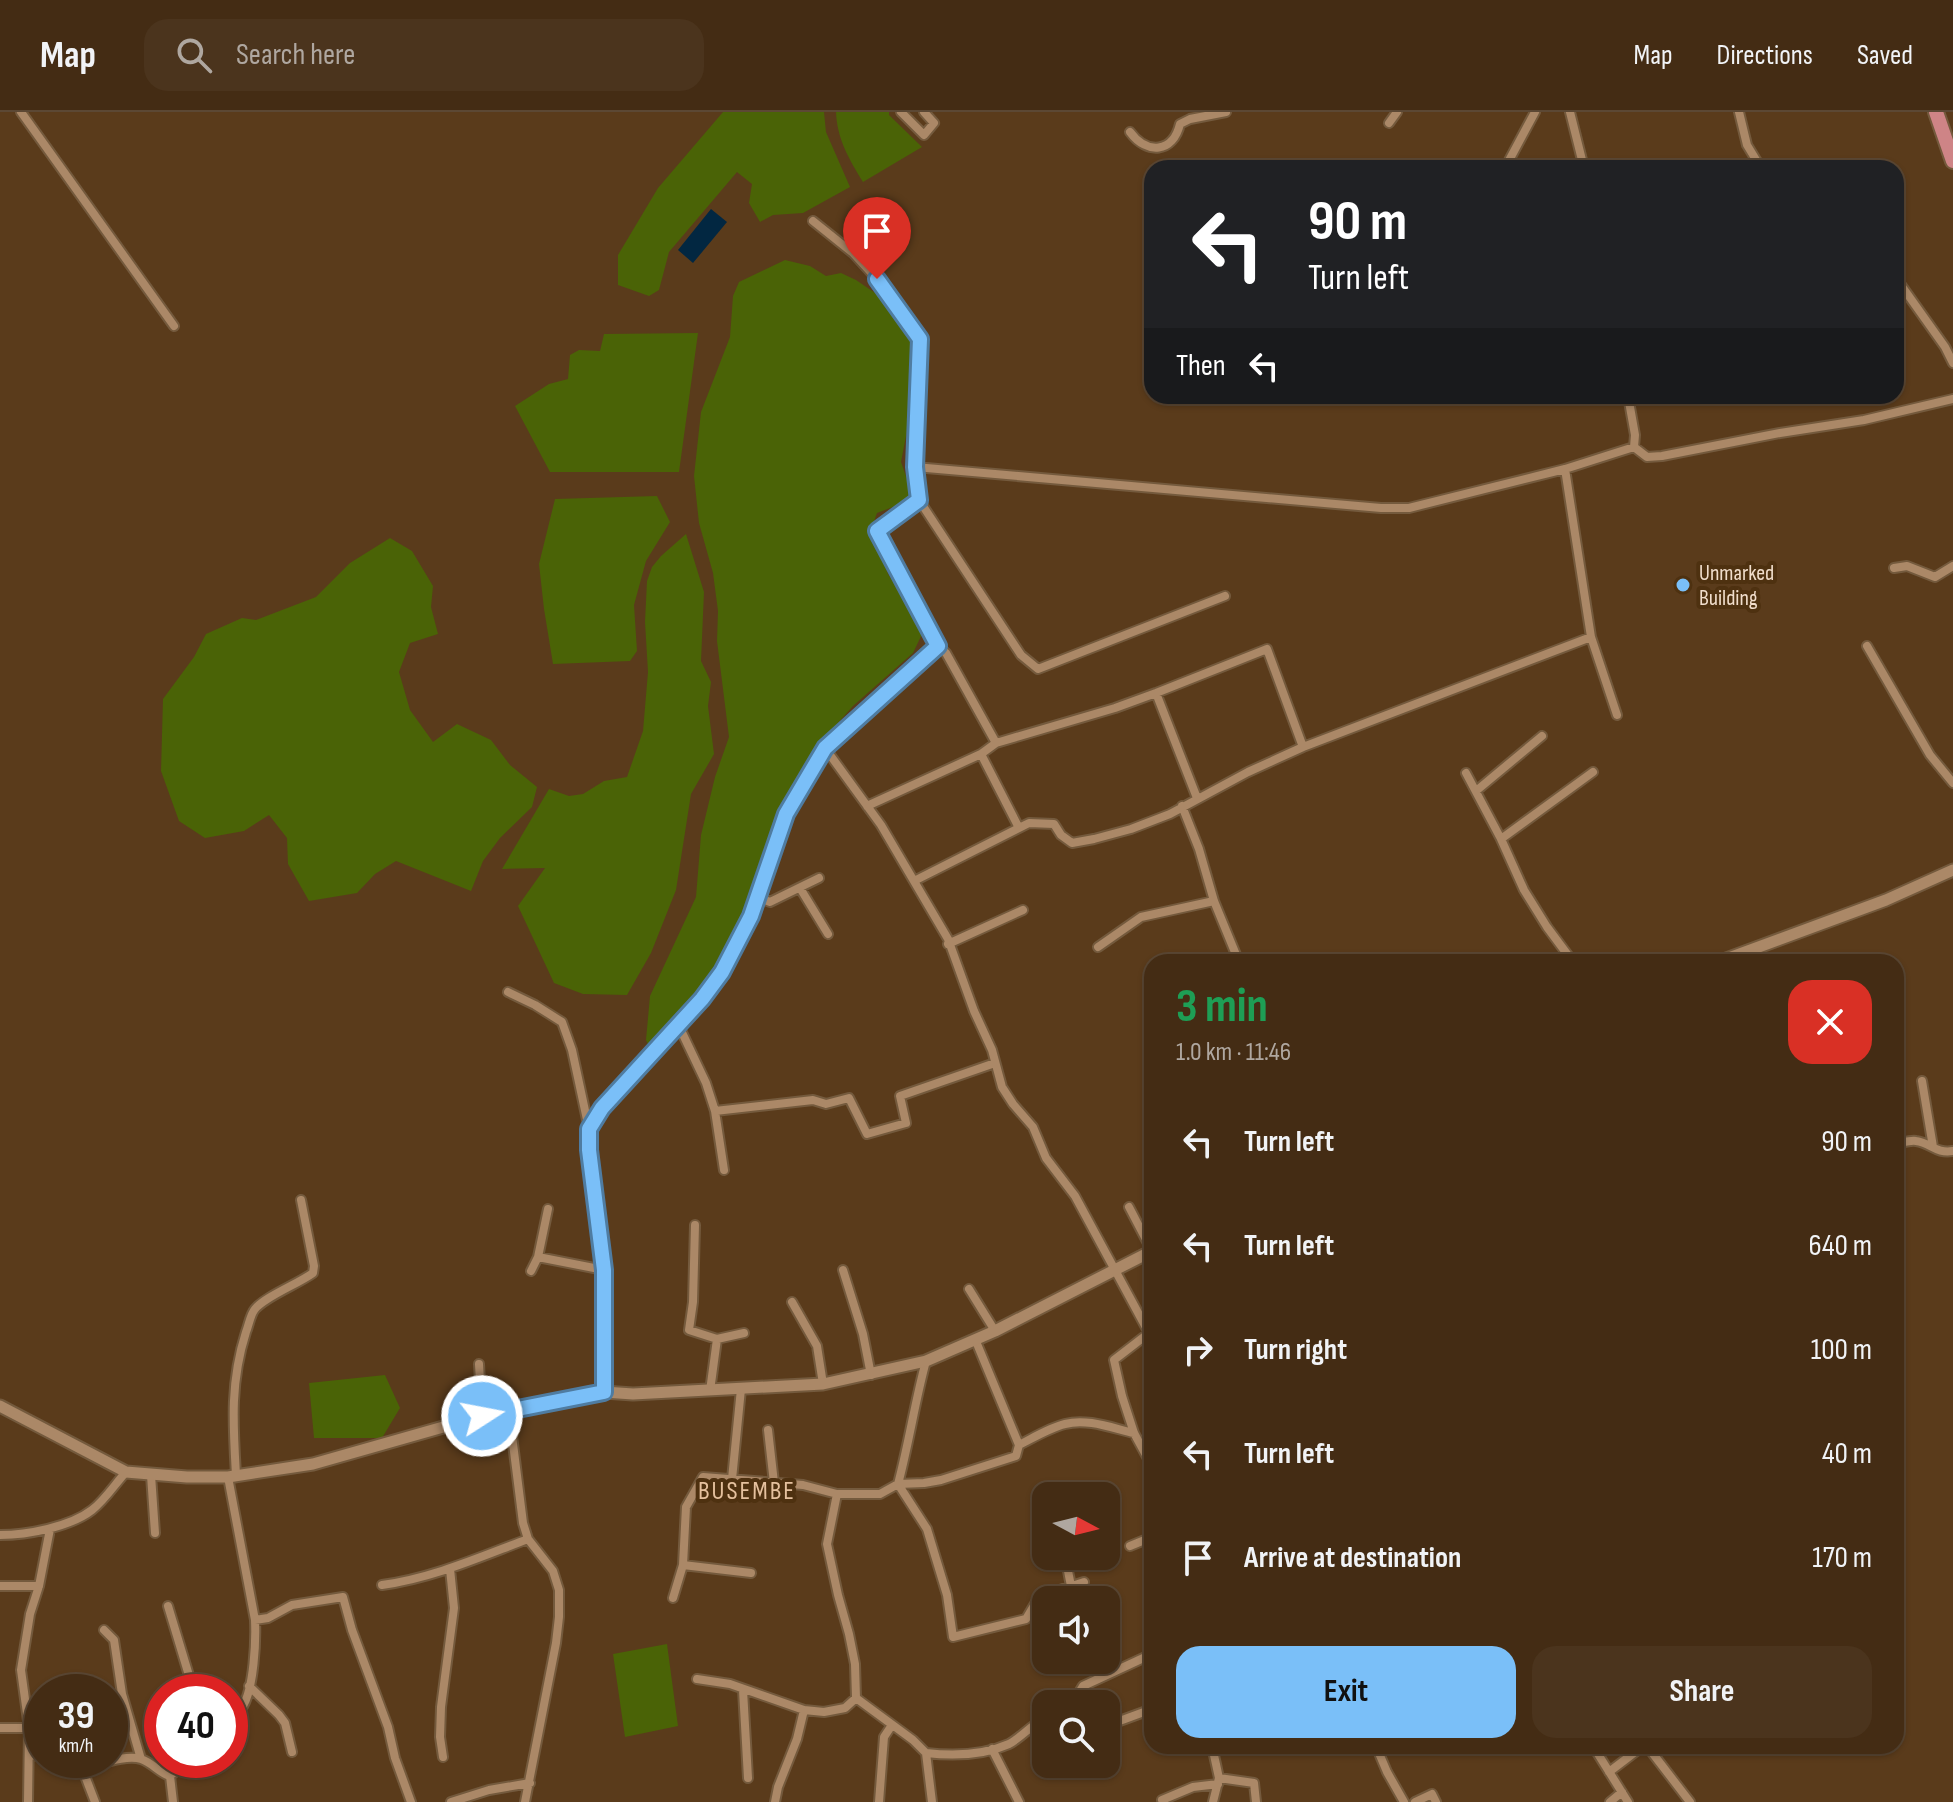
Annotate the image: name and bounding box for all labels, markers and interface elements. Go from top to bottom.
search box [144,19,704,91]
text: Map [40,33,96,78]
icon: search [172,33,216,77]
text: Search here [236,37,355,73]
text: Map [1634,39,1673,72]
text: Directions [1717,39,1813,72]
text: Saved [1857,39,1913,72]
text: 90 m [1308,189,1407,256]
icon: left [1176,192,1280,296]
pin [843,197,911,279]
icon: arrive [855,209,899,253]
text: Turn left [1308,257,1409,300]
icon: left [1242,344,1286,388]
text: Then [1176,348,1226,384]
place label: Unmarked Building [1699,560,1774,612]
marker: Unmarked Building [1674,576,1692,594]
text: 3 min [1176,978,1268,1035]
button: close [1788,980,1872,1064]
text: 1.0 km · 11:46 [1176,1037,1291,1068]
icon: left [1176,1120,1220,1164]
text: Turn left [1244,1124,1334,1160]
text: 90 m [1821,1124,1872,1160]
icon: left [1176,1224,1220,1268]
text: Turn left [1244,1228,1334,1264]
text: 640 m [1808,1228,1872,1264]
icon: right [1176,1328,1220,1372]
text: Turn right [1244,1332,1347,1368]
text: 100 m [1811,1332,1872,1368]
position arrow [440,1374,524,1458]
icon: left [1176,1432,1220,1476]
text: Turn left [1244,1436,1334,1472]
text: 40 m [1822,1436,1872,1472]
district label: BUSEMBE [698,1476,796,1507]
north arrow [1032,1482,1120,1570]
map controls [1032,1482,1120,1778]
icon: arrive [1176,1536,1220,1580]
text: Arrive at destination [1244,1540,1461,1576]
text: 170 m [1812,1540,1872,1576]
button: sound [1032,1586,1120,1674]
button: Exit [1176,1646,1516,1738]
button: Share [1532,1646,1872,1738]
speed limit sign: 40 [144,1674,248,1778]
button: search [1032,1690,1120,1778]
text: 39 [58,1692,94,1740]
text: km/h [59,1734,93,1758]

